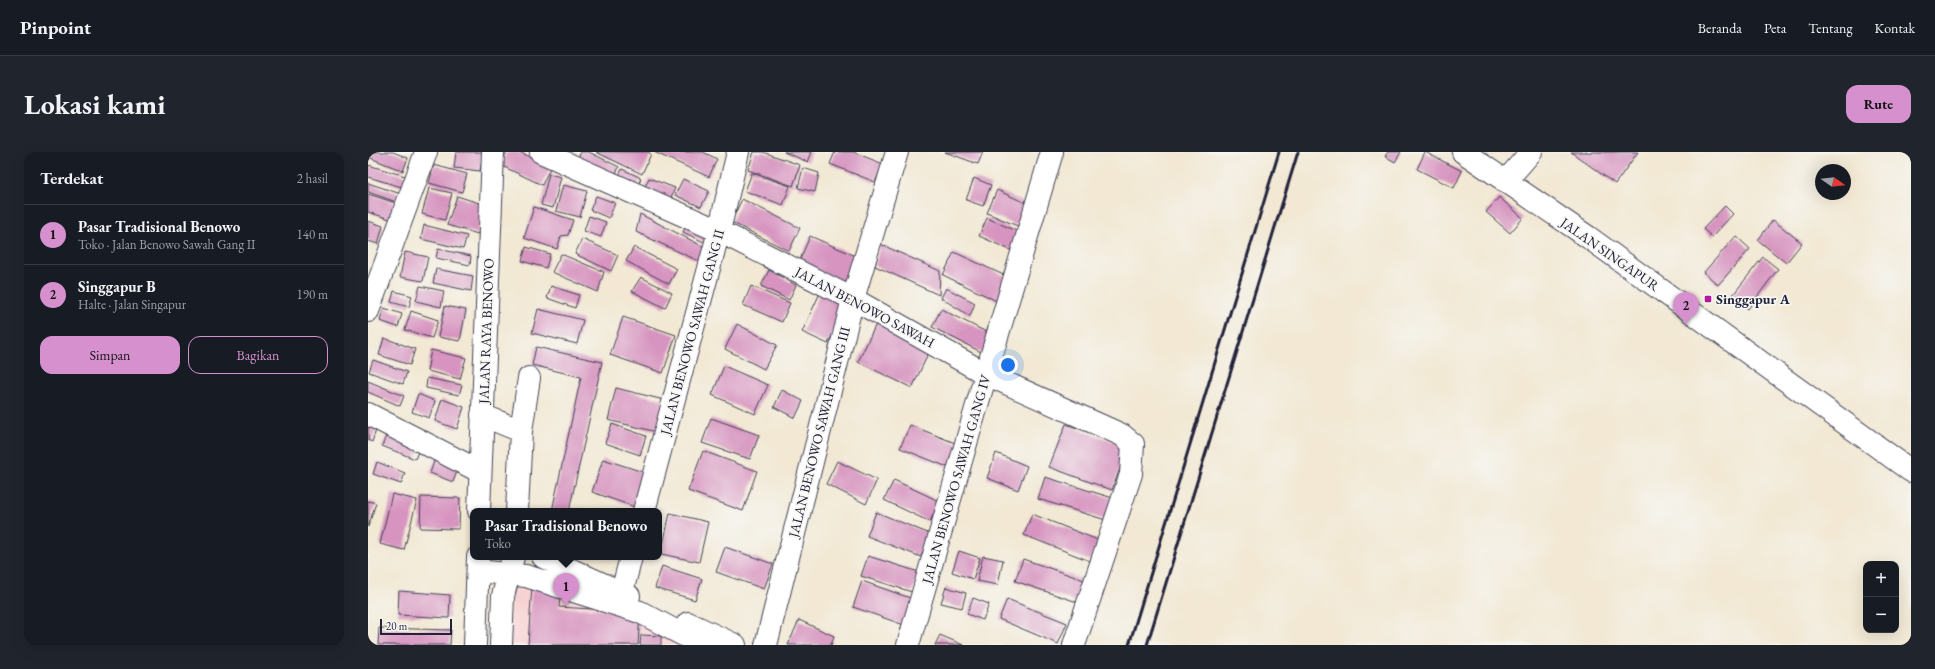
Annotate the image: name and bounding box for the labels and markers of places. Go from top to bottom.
place label: Singgapur A [1716,290,1791,308]
pin: 2 [1673,292,1699,325]
marker: Singgapur A [1703,294,1713,304]
pin: 1 [553,573,579,606]

